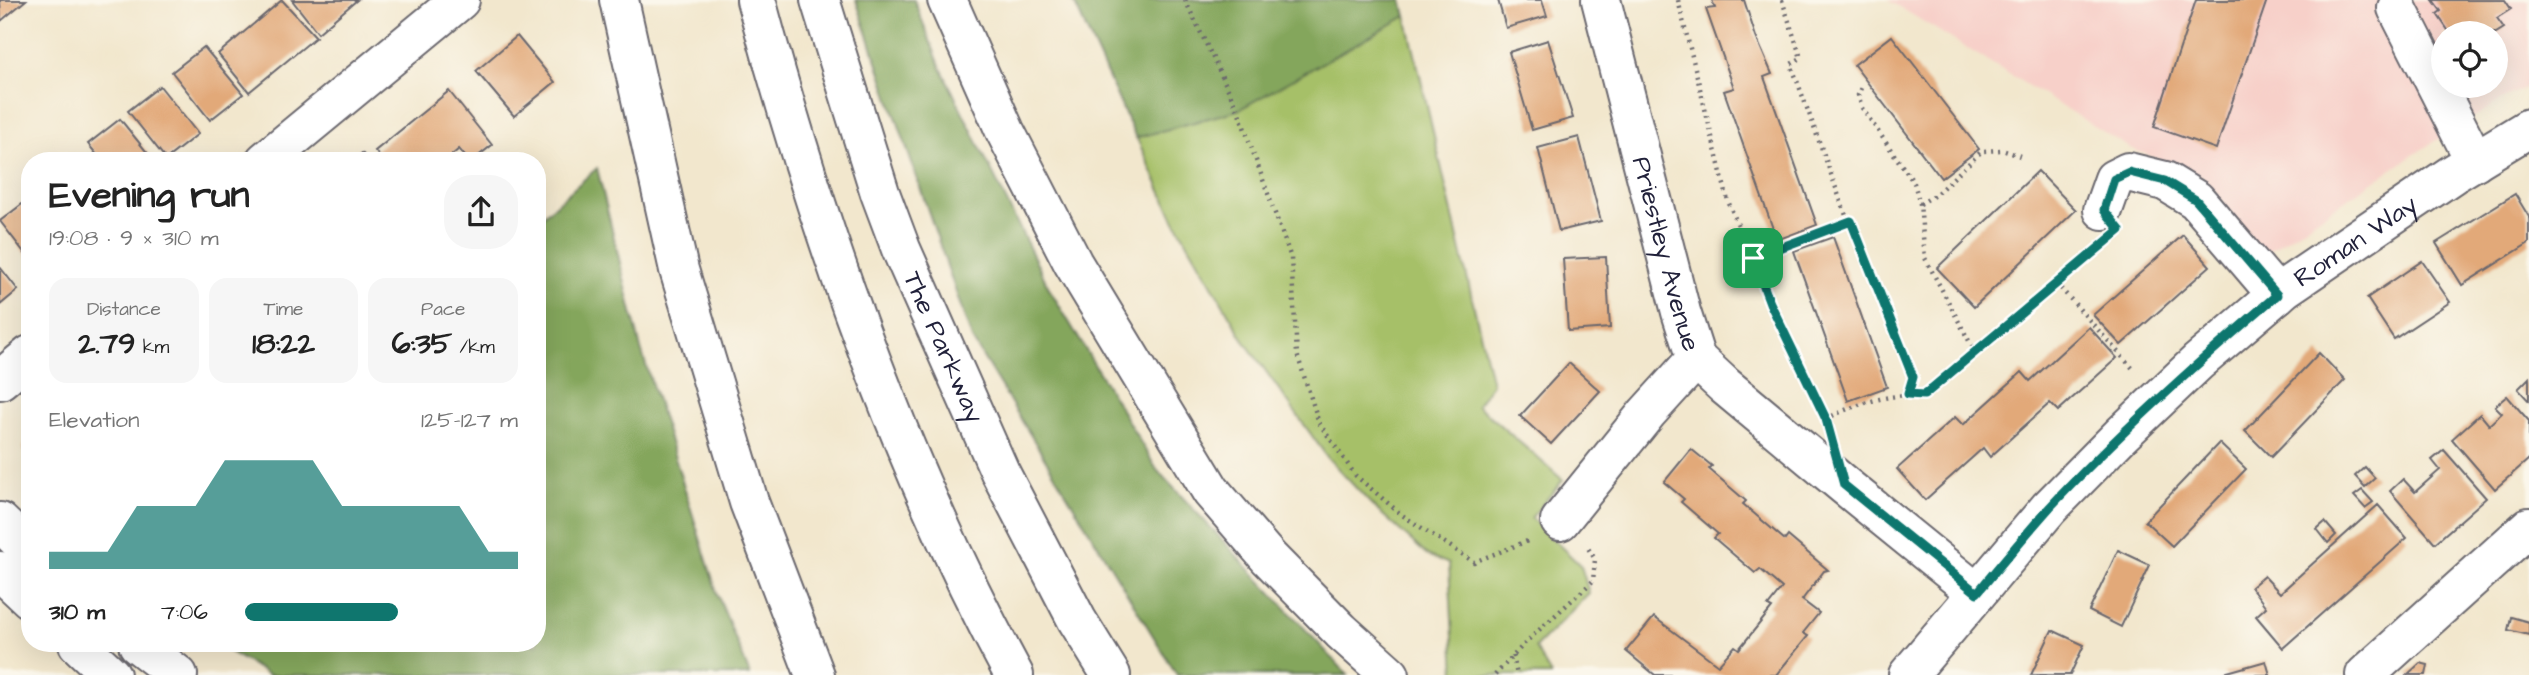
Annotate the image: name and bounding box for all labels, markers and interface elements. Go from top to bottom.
map controls [2431,21,2508,98]
button: locate [2431,21,2508,98]
street label: Priestley Avenue [1623,153,1709,356]
text: Evening run [49,170,250,222]
button: share [444,175,518,249]
street label: Roman Way [2287,187,2426,296]
text: 19:08 · 9 × 310 m [49,222,219,254]
pin [1723,228,1783,288]
icon: arrive [1734,239,1772,277]
street label: The Parkway [894,266,993,430]
text: Distance [87,296,161,323]
text: Time [264,296,303,323]
text: Pace [421,296,465,323]
text: 2.79 [78,323,135,365]
text: 18:22 [252,323,315,365]
text: 6:35 [392,323,452,365]
text: km [135,334,169,361]
text: /km [452,334,495,361]
text: Elevation [49,404,140,436]
text: 125–127 m [421,404,518,436]
text: 310 m [49,596,105,628]
text: 7:06 [161,596,208,628]

